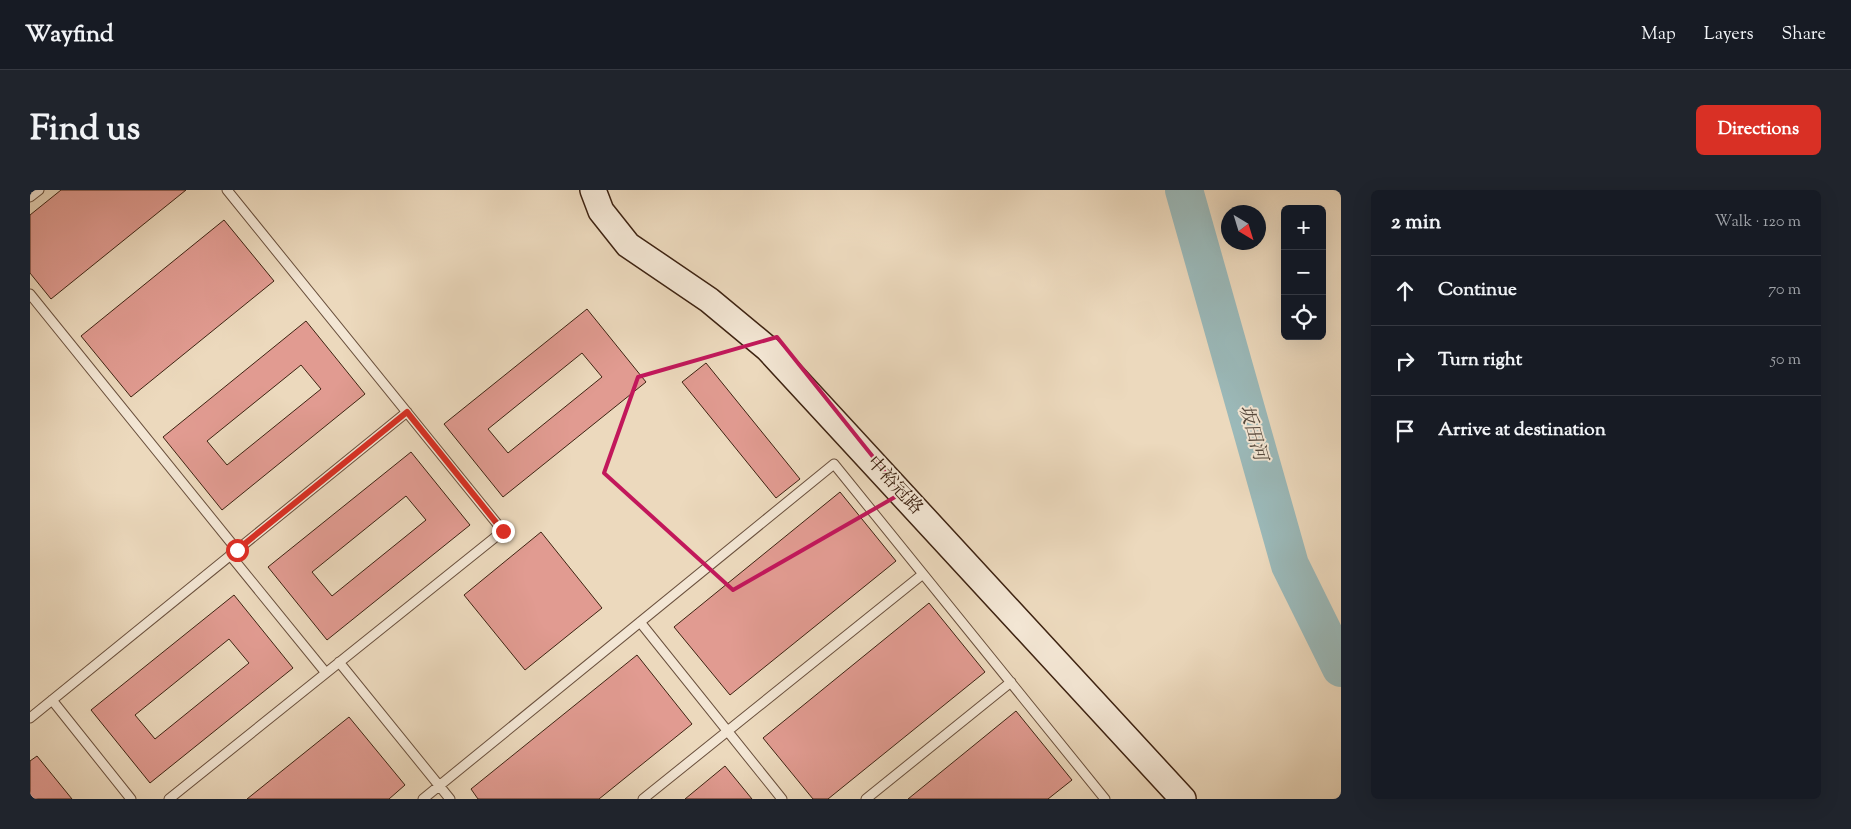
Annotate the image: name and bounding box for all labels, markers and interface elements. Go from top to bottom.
text: Wayfind [25,18,113,52]
text: Map [1641,22,1676,48]
text: Layers [1704,22,1754,48]
text: Share [1782,22,1826,48]
text: Find us [30,105,140,156]
button: Directions [1696,105,1821,155]
north arrow [1221,205,1266,250]
map controls [1281,205,1326,340]
button: + [1281,205,1326,250]
text: 2 min [1391,208,1441,238]
text: Walk · 120 m [1715,211,1801,234]
button: − [1281,250,1326,295]
icon: ahead [1391,277,1419,305]
text: Continue [1438,277,1517,304]
text: 70 m [1768,279,1801,302]
button: locate [1281,295,1326,340]
icon: right [1391,347,1419,375]
text: Turn right [1438,347,1522,374]
text: 50 m [1770,349,1801,372]
water label: 坂田河 [1231,402,1274,467]
icon: arrive [1391,417,1419,445]
text: Arrive at destination [1438,417,1606,444]
street label: 中裕冠路 [860,451,928,521]
route end [492,520,515,543]
route start [226,539,249,562]

